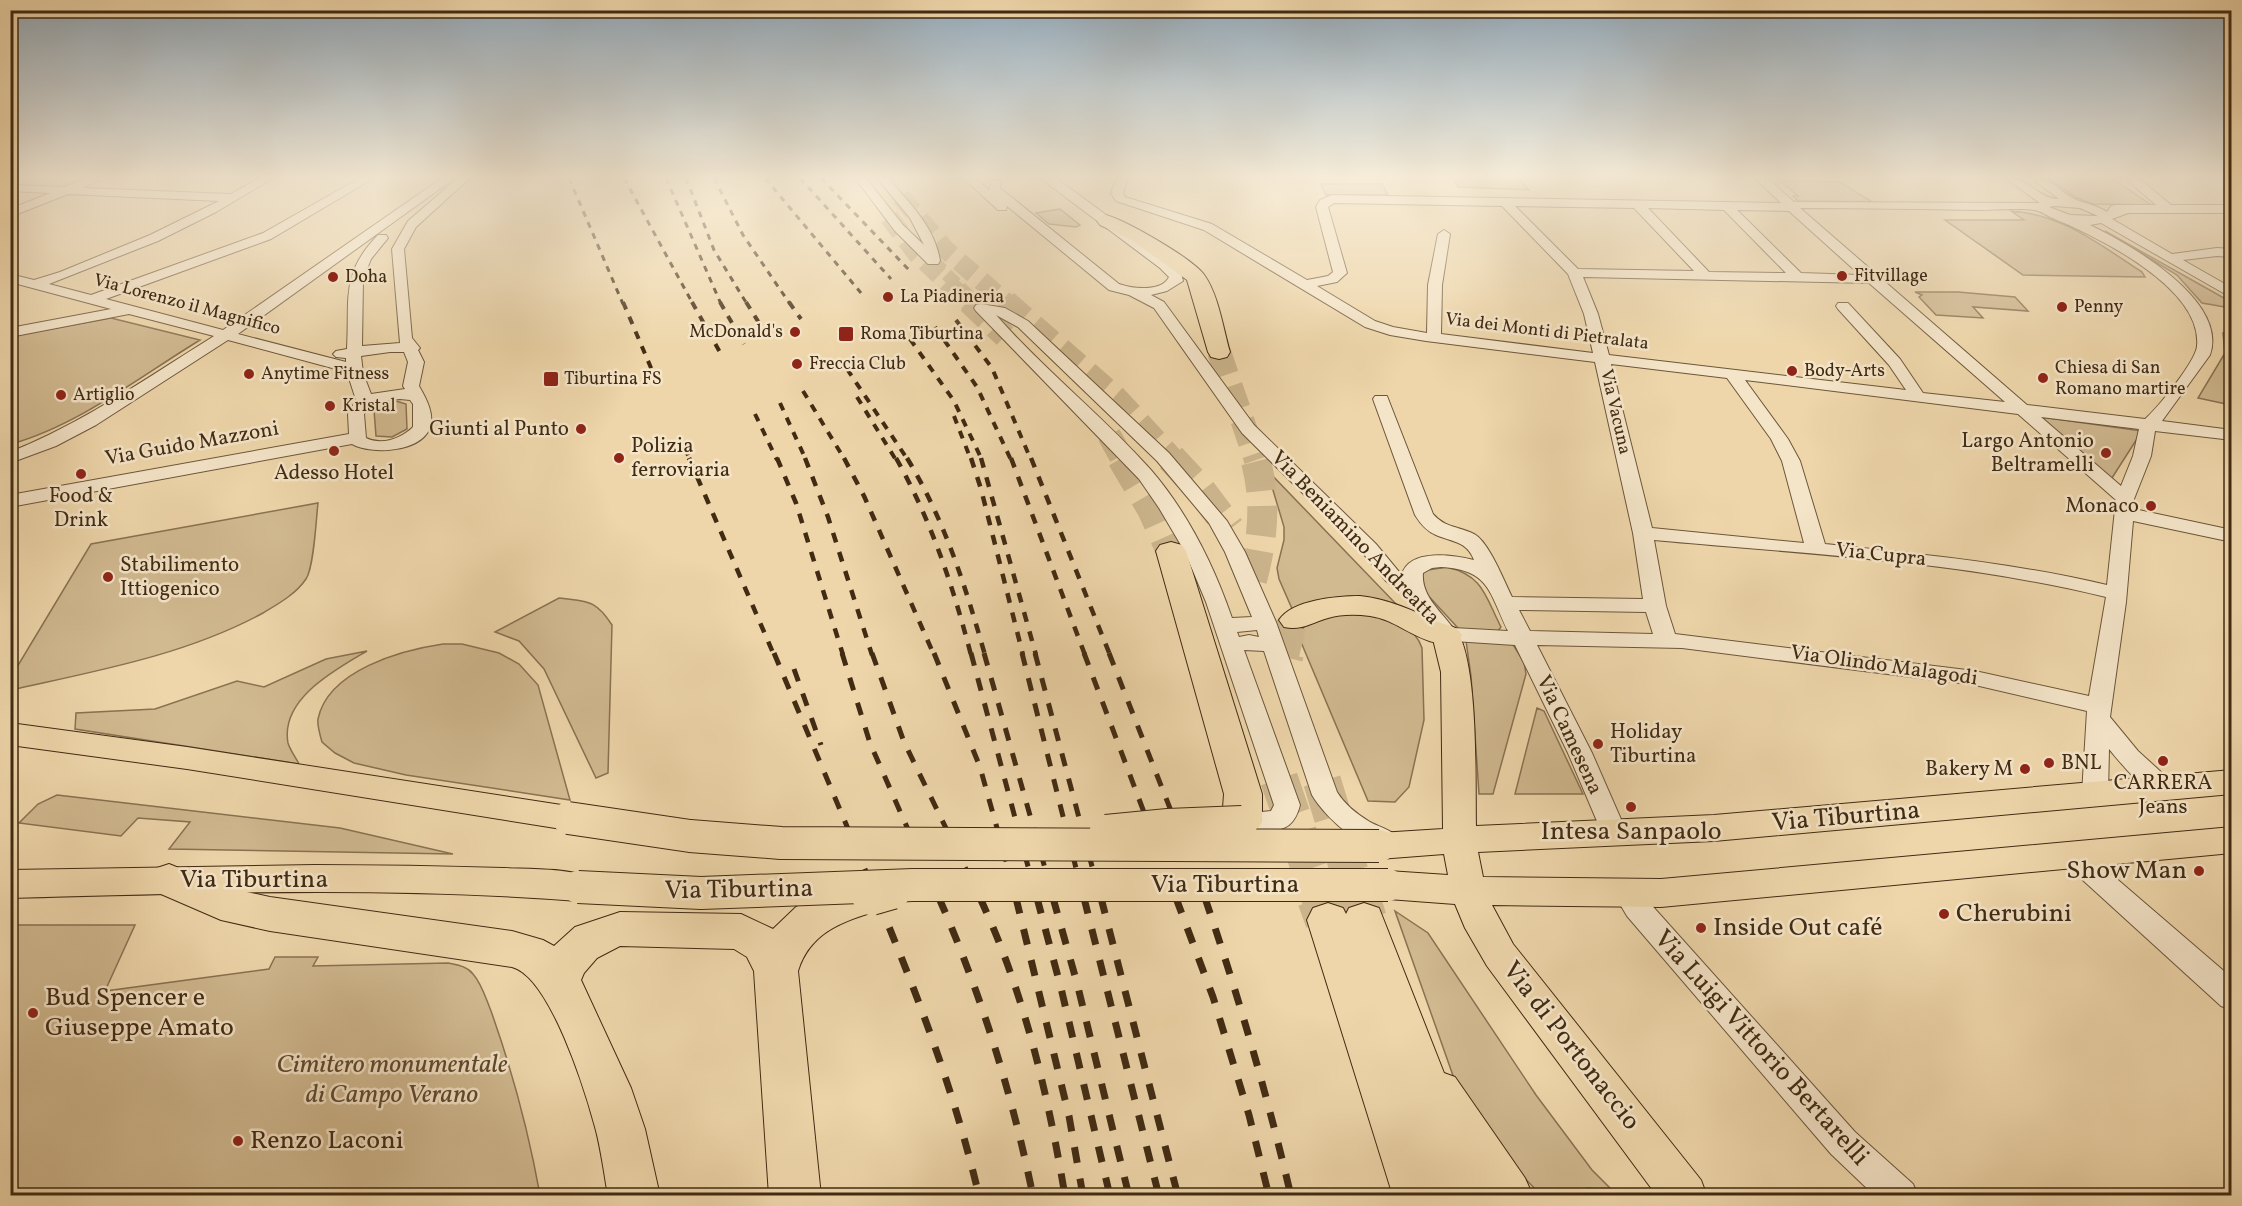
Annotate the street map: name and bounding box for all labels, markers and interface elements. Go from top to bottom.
place label: Fitvillage [1854,264,1928,289]
place label: Doha [345,265,387,290]
street label: Via Lorenzo il Magnifico [91,268,283,342]
marker: Fitvillage [1835,269,1849,283]
marker: Doha [326,270,340,284]
place label: La Piadineria [900,285,1004,310]
marker: La Piadineria [881,290,895,304]
place label: Penny [2074,295,2123,320]
marker: Penny [2055,300,2069,314]
street label: Via dei Monti di Pietralata [1444,307,1650,357]
place label: McDonald's [689,320,783,345]
place label: Roma Tiburtina [860,322,984,347]
marker: McDonald's [788,325,802,339]
marker: Roma Tiburtina [837,325,855,343]
place label: Freccia Club [809,352,906,377]
place label: Chiesa di San Romano martire [2055,356,2186,402]
marker: Freccia Club [790,357,804,371]
place label: Body-Arts [1804,359,1885,384]
place label: Anytime Fitness [261,362,389,387]
marker: Body-Arts [1785,364,1799,378]
marker: Anytime Fitness [242,367,256,381]
place label: Tiburtina FS [564,367,662,392]
street label: Via Vacuna [1593,367,1637,457]
marker: Tiburtina FS [542,370,560,388]
marker: Chiesa di San Romano martire [2036,371,2050,385]
place label: Artiglio [73,383,135,408]
marker: Artiglio [54,388,68,402]
place label: Kristal [342,394,396,419]
marker: Kristal [323,399,337,413]
street label: Via Guido Mazzoni [103,414,281,474]
place label: Giunti al Punto [429,415,569,444]
marker: Giunti al Punto [574,422,588,436]
place label: Largo Antonio Beltramelli [1961,427,2094,480]
place label: Polizia ferroviaria [631,432,730,485]
marker: Adesso Hotel [327,444,341,458]
street label: Via Beniamino Andreatta [1264,444,1446,632]
marker: Largo Antonio Beltramelli [2099,446,2113,460]
marker: Polizia ferroviaria [612,451,626,465]
place label: Adesso Hotel [274,459,394,488]
marker: Food & Drink [74,467,88,481]
place label: Food & Drink [49,482,113,535]
place label: Monaco [2065,492,2139,521]
marker: Monaco [2144,499,2158,513]
street label: Via Cupra [1834,536,1928,574]
place label: Stabilimento Ittiogenico [120,551,239,604]
marker: Stabilimento Ittiogenico [101,570,115,584]
street label: Via Olindo Malagodi [1788,638,1980,694]
street label: Via Camesena [1529,670,1609,800]
place label: Holiday Tiburtina [1610,718,1696,771]
marker: Holiday Tiburtina [1591,737,1605,751]
place label: BNL [2061,749,2102,778]
marker: CARRERA Jeans [2156,754,2170,768]
place label: Bakery M [1925,755,2013,784]
marker: BNL [2042,756,2056,770]
marker: Bakery M [2018,762,2032,776]
place label: CARRERA Jeans [2114,769,2213,822]
street label: Via Tiburtina [1770,793,1922,841]
marker: Intesa Sanpaolo [1624,800,1638,814]
place label: Intesa Sanpaolo [1540,814,1722,850]
place label: Show Man [2066,853,2187,889]
street label: Via Tiburtina [180,862,328,898]
marker: Show Man [2192,864,2206,878]
street label: Via Tiburtina [1151,867,1299,903]
street label: Via Tiburtina [664,871,814,909]
place label: Cherubini [1956,896,2072,932]
marker: Cherubini [1937,907,1951,921]
place label: Inside Out café [1713,910,1883,946]
marker: Inside Out café [1694,921,1708,935]
street label: Via Luigi Vittorio Bertarelli [1645,922,1877,1174]
street label: Via di Portonaccio [1494,954,1648,1138]
place label: Bud Spencer e Giuseppe Amato [45,980,234,1046]
marker: Bud Spencer e Giuseppe Amato [26,1006,40,1020]
park label: Cimitero monumentale di Campo Verano [277,1047,508,1113]
place label: Renzo Laconi [250,1123,403,1159]
marker: Renzo Laconi [231,1134,245,1148]

